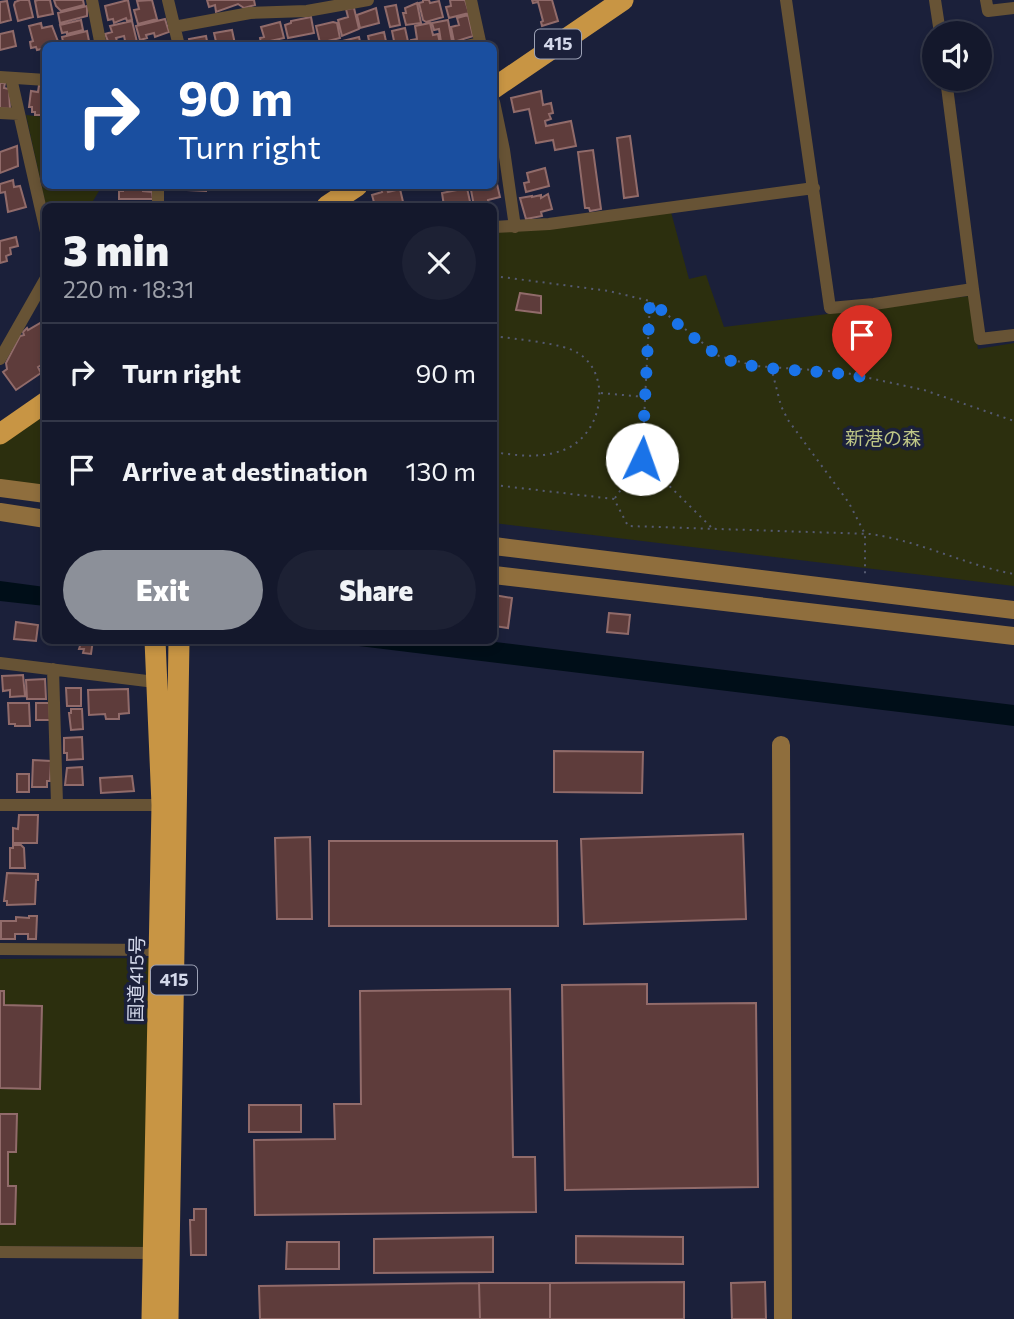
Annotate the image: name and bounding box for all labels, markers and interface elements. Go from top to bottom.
map controls [922,21,992,91]
button: sound [922,21,992,91]
road number: 415 [535,29,581,58]
text: 90 m [178,66,293,126]
icon: right [63,70,154,161]
text: Turn right [178,126,321,166]
text: 3 min [63,223,169,275]
button: close [402,226,476,300]
text: 220 m · 18:31 [63,275,194,303]
pin [832,305,892,377]
icon: arrive [843,316,881,354]
icon: right [63,353,101,391]
text: Turn right [122,357,241,388]
text: 90 m [416,357,476,388]
position arrow [605,422,679,496]
park label: 新港の森 [845,426,921,449]
icon: arrive [63,451,101,489]
text: Arrive at destination [122,455,368,486]
text: 130 m [405,455,476,486]
button: Exit [63,550,263,630]
button: Share [277,550,476,630]
street label: 国道415号 [123,935,148,1023]
road number: 415 [151,965,197,995]

